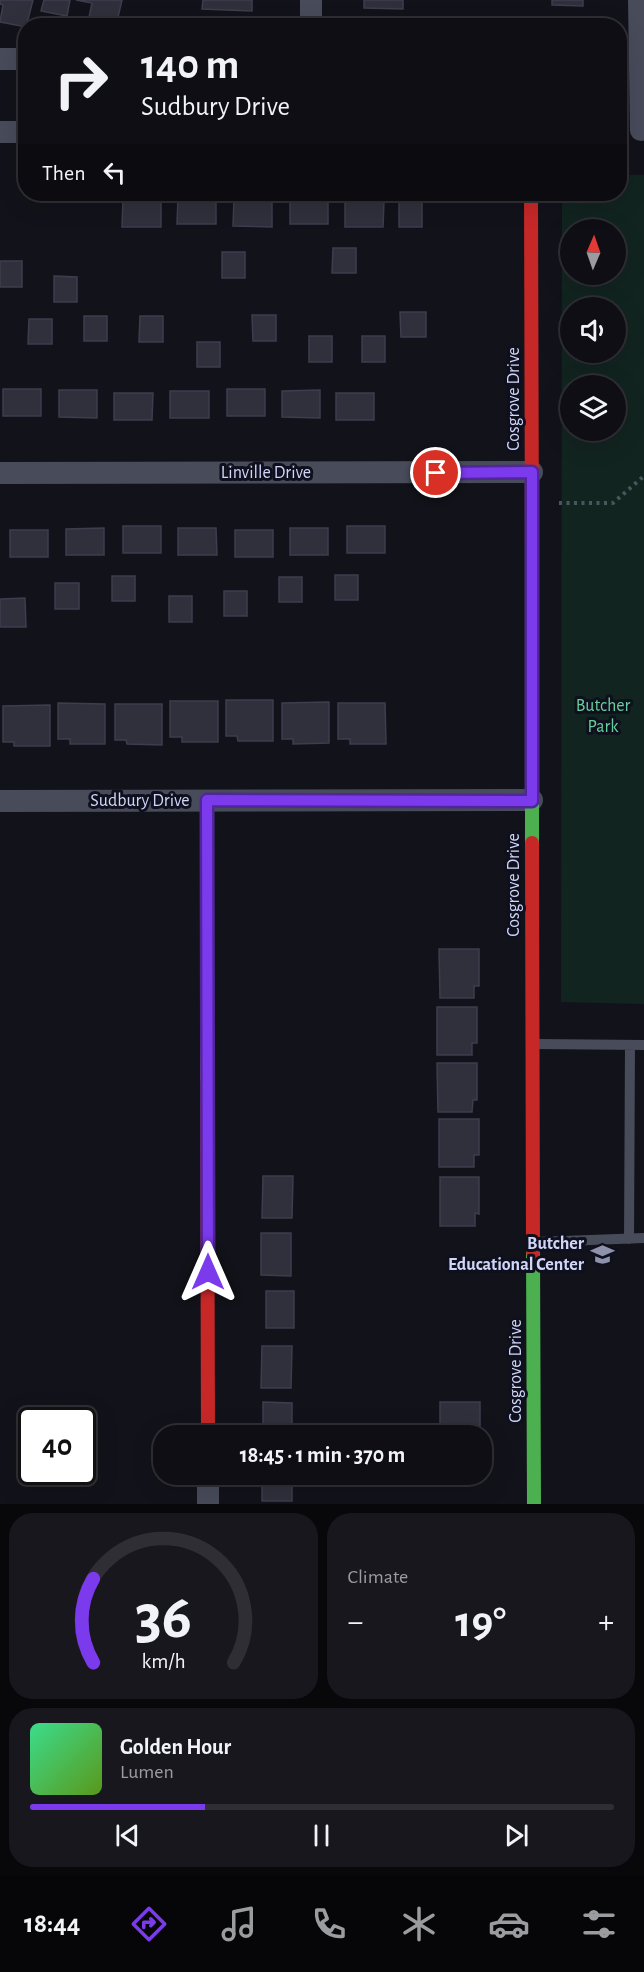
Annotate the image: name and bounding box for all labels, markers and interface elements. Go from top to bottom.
icon: right [42,42,120,120]
text: 140 m [141,44,239,86]
text: Sudbury Drive [141,93,290,120]
icon: left [98,156,131,189]
text: Then [42,162,86,184]
north arrow [560,219,626,285]
map controls [560,219,626,441]
button: sound [560,297,626,363]
street label: Cosgrove Drive [505,347,523,451]
button: layers [560,375,626,441]
pin [410,447,461,498]
icon: arrive [419,456,452,489]
street label: Linville Drive [221,464,311,482]
park label: Butcher Park [576,697,631,736]
street label: Sudbury Drive [90,792,190,810]
street label: Cosgrove Drive [505,833,523,937]
place label: Butcher Educational Center [448,1235,585,1274]
position arrow [176,1240,240,1304]
school or university icon: Butcher Educational Center [589,1241,615,1267]
street label: Cosgrove Drive [507,1319,525,1423]
speed limit sign: 40 [18,1407,96,1485]
text: 18:45 · 1 min · 370 m [240,1444,405,1466]
text: Climate [348,1567,408,1587]
text: 36 [135,1587,192,1649]
text: 19° [455,1600,506,1645]
text: − [348,1606,363,1639]
text: + [598,1606,614,1639]
text: km/h [141,1651,185,1672]
text: Golden Hour [120,1736,231,1758]
text: Lumen [120,1762,174,1782]
icon: previous [111,1819,144,1852]
icon: pause [305,1819,338,1852]
icon: next [500,1819,533,1852]
icon: directions [128,1903,170,1945]
icon: music [218,1903,260,1945]
icon: phone [308,1903,350,1945]
icon: climate [398,1903,440,1945]
icon: car [488,1903,530,1945]
icon: filters [578,1903,620,1945]
text: 18:44 [24,1910,80,1937]

